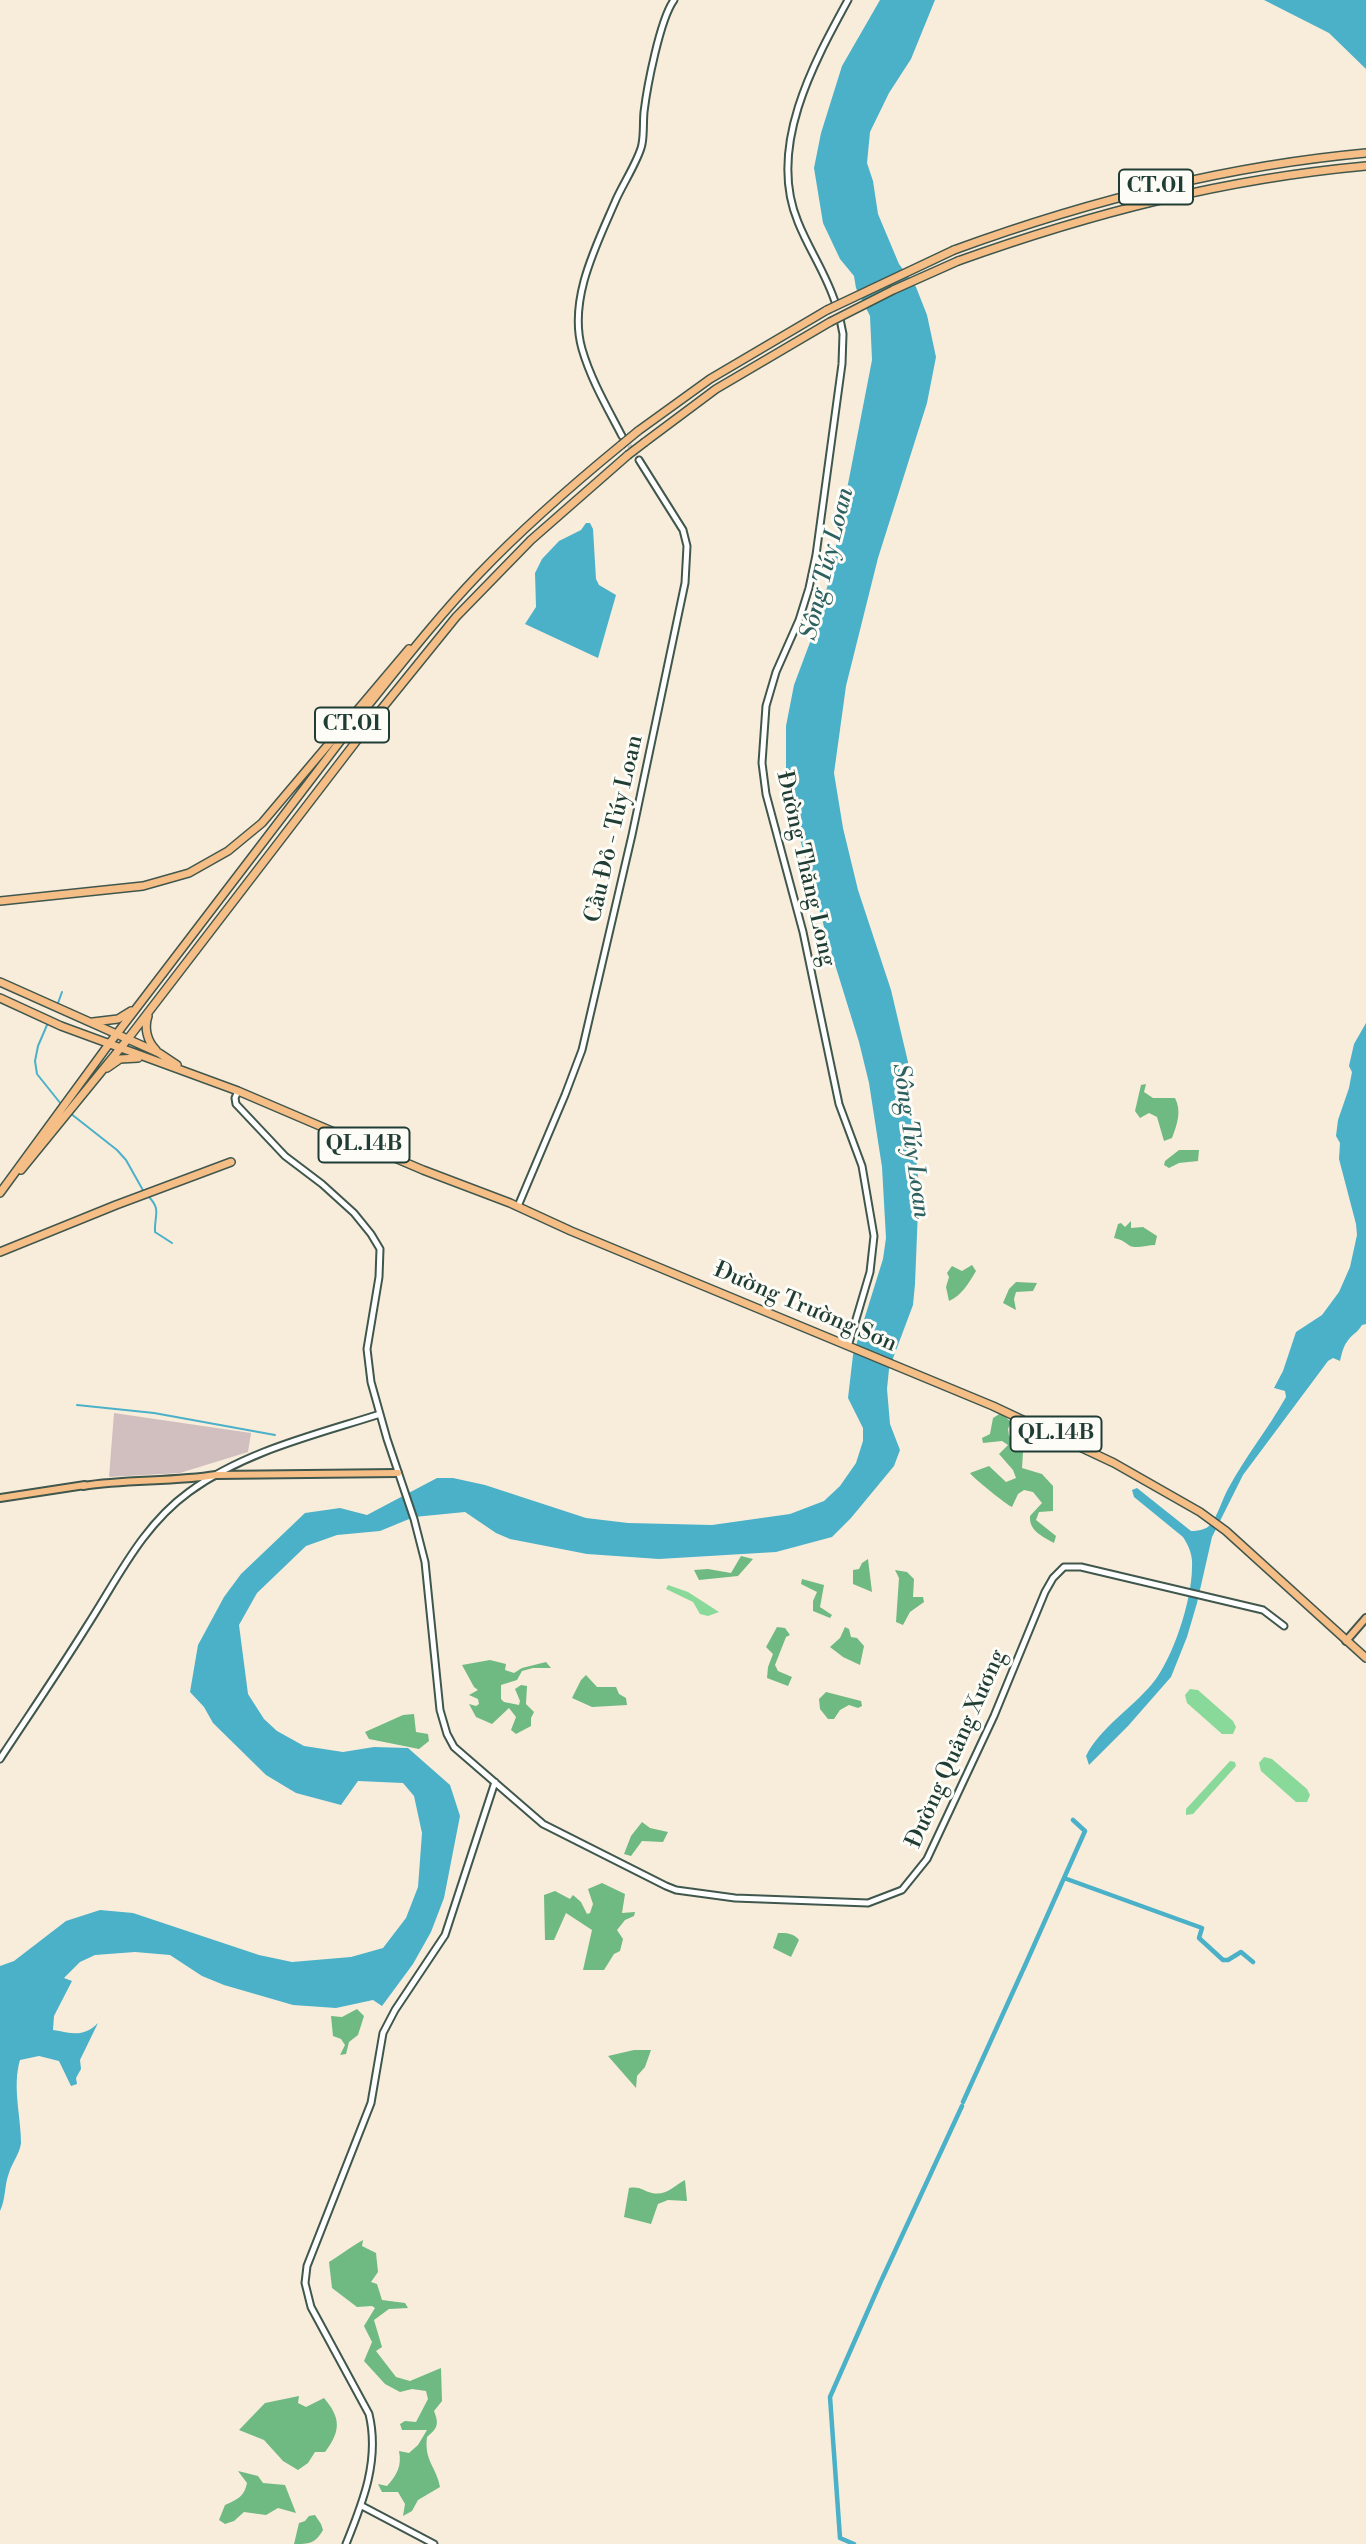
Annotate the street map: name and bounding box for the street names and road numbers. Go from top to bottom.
road number: CT.01 [1119,170,1193,204]
road number: CT.01 [315,708,389,742]
street label: Cầu Đỏ - Túy Loan [580,733,650,925]
street label: Đường Thăng Long [769,769,841,969]
road number: QL.14B [318,1128,410,1162]
street label: Đường Trường Sơn [709,1257,901,1359]
road number: QL.14B [1010,1416,1102,1452]
street label: Đường Quảng Xương [901,1645,1013,1853]

